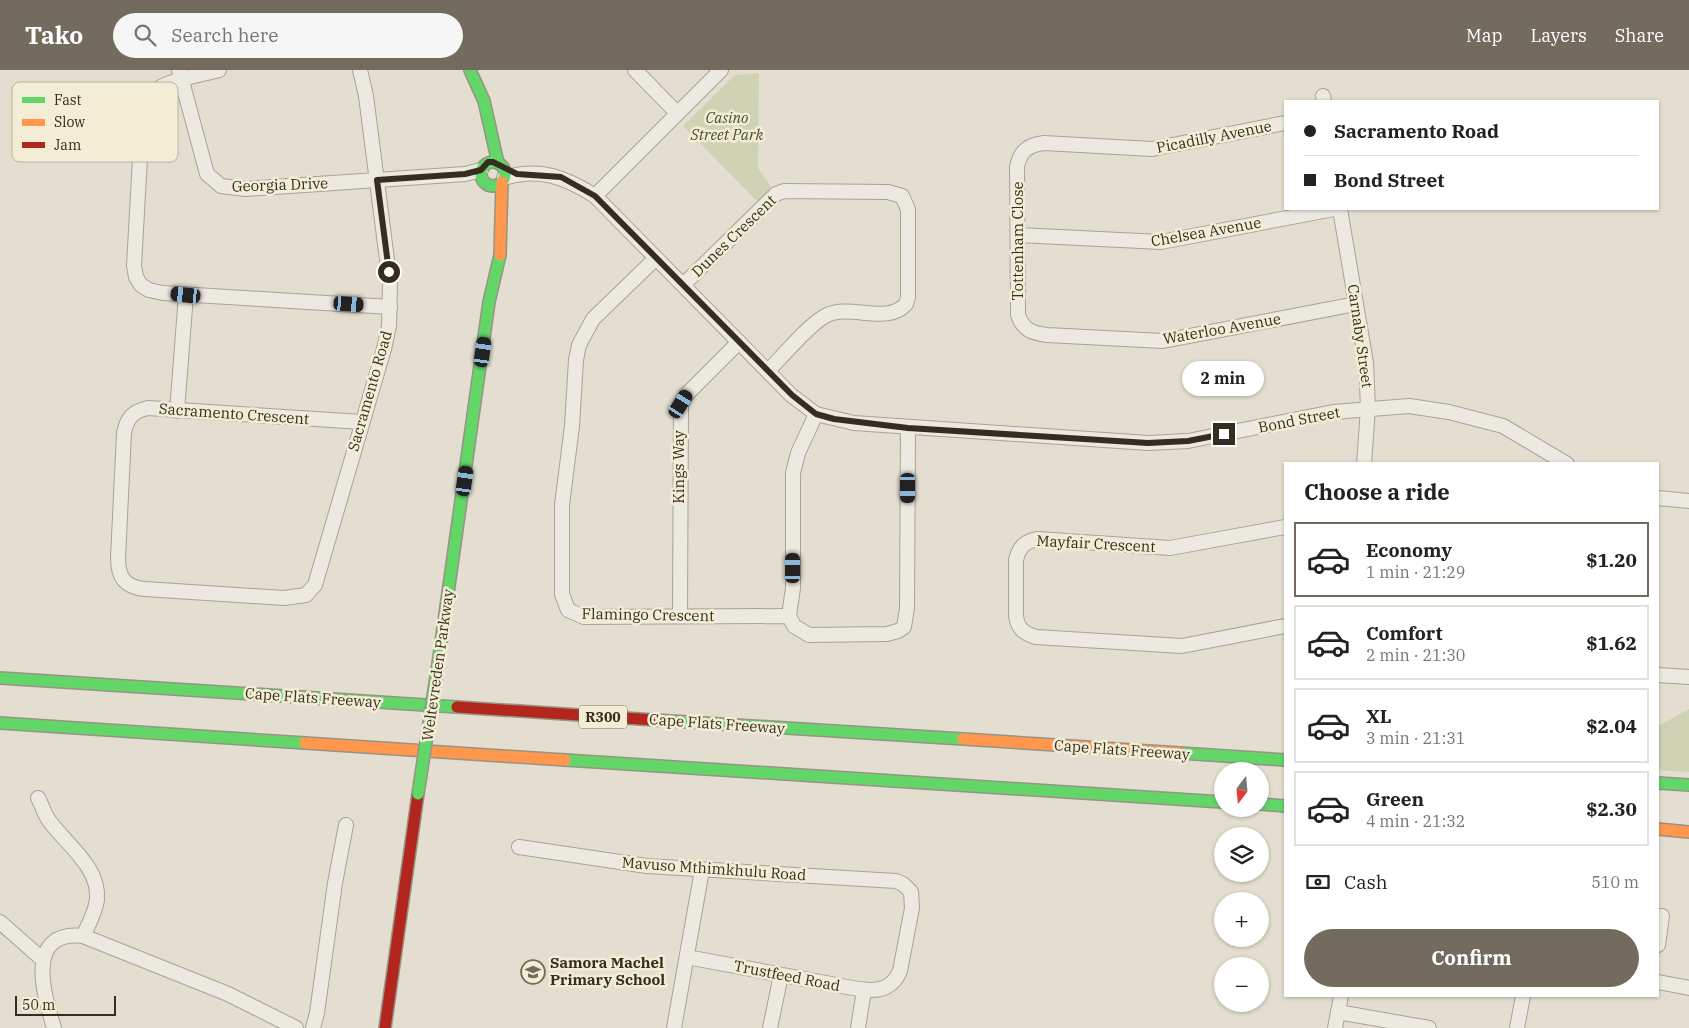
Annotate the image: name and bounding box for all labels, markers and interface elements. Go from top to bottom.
search box [113,13,463,58]
text: Tako [25,19,83,51]
icon: search [131,21,159,49]
text: Search here [171,23,278,47]
text: Map [1466,24,1503,47]
text: Layers [1531,24,1587,47]
text: Share [1615,24,1664,47]
legend [12,82,178,162]
text: Fast [54,91,82,109]
park label: Casino Street Park [689,108,764,144]
text: Slow [54,113,85,131]
street label: Picadilly Avenue [1155,116,1273,157]
text: Sacramento Road [1334,119,1499,143]
text: Jam [54,136,81,154]
text: Bond Street [1334,168,1444,192]
street label: Georgia Drive [231,173,328,196]
street label: Tottenham Close [1008,181,1027,301]
street label: Dunes Crescent [687,190,780,281]
street label: Chelsea Avenue [1149,212,1262,251]
route start [378,261,400,283]
street label: Carnaby Street [1344,283,1377,389]
car [170,286,201,304]
car [333,295,364,313]
street label: Waterloo Avenue [1161,309,1282,348]
street label: Sacramento Road [343,328,396,453]
car [473,336,492,368]
callout: 2 min [1183,362,1265,396]
text: 2 min [1201,368,1245,388]
car [666,387,695,421]
street label: Sacramento Crescent [158,399,310,428]
street label: Bond Street [1256,402,1341,437]
route end [1213,423,1235,445]
street label: Kings Way [669,430,688,504]
car [455,465,474,497]
car [900,473,915,503]
text: Choose a ride [1304,477,1450,506]
street label: Mayfair Crescent [1036,531,1156,556]
icon: car [1306,537,1351,582]
text: Economy [1366,538,1452,562]
text: $1.20 [1586,548,1637,572]
car [785,553,800,583]
text: 1 min · 21:29 [1366,562,1465,582]
street label: Weltevreden Parkway [417,588,458,742]
street label: Flamingo Crescent [581,604,715,625]
icon: car [1306,620,1351,665]
text: Comfort [1366,621,1443,645]
text: $1.62 [1586,631,1637,655]
text: 2 min · 21:30 [1366,645,1465,665]
street label: Cape Flats Freeway [245,683,382,712]
icon: car [1306,703,1351,748]
text: XL [1366,704,1392,728]
road number: R300 [579,706,627,729]
street label: Cape Flats Freeway [649,709,786,738]
text: $2.04 [1586,714,1637,738]
text: 3 min · 21:31 [1366,728,1465,748]
street label: Cape Flats Freeway [1054,735,1191,764]
north arrow [1214,762,1269,818]
map controls [1214,762,1269,1012]
icon: car [1306,786,1351,831]
text: Green [1366,787,1424,811]
text: $2.30 [1586,797,1637,821]
text: 4 min · 21:32 [1366,811,1465,831]
button: layers [1214,827,1269,882]
street label: Mavuso Mthimkhulu Road [621,853,807,884]
icon: cash [1304,868,1332,896]
text: Cash [1344,870,1388,894]
text: 510 m [1591,872,1639,892]
button: + [1214,892,1269,947]
button: Confirm [1304,929,1639,987]
place label: Samora Machel Primary School [550,953,665,989]
street label: Trustfeed Road [732,956,842,995]
button: − [1214,957,1269,1012]
school or university icon: Samora Machel Primary School [520,959,546,985]
scale bar [15,993,116,1016]
text: 50 m [22,996,55,1014]

